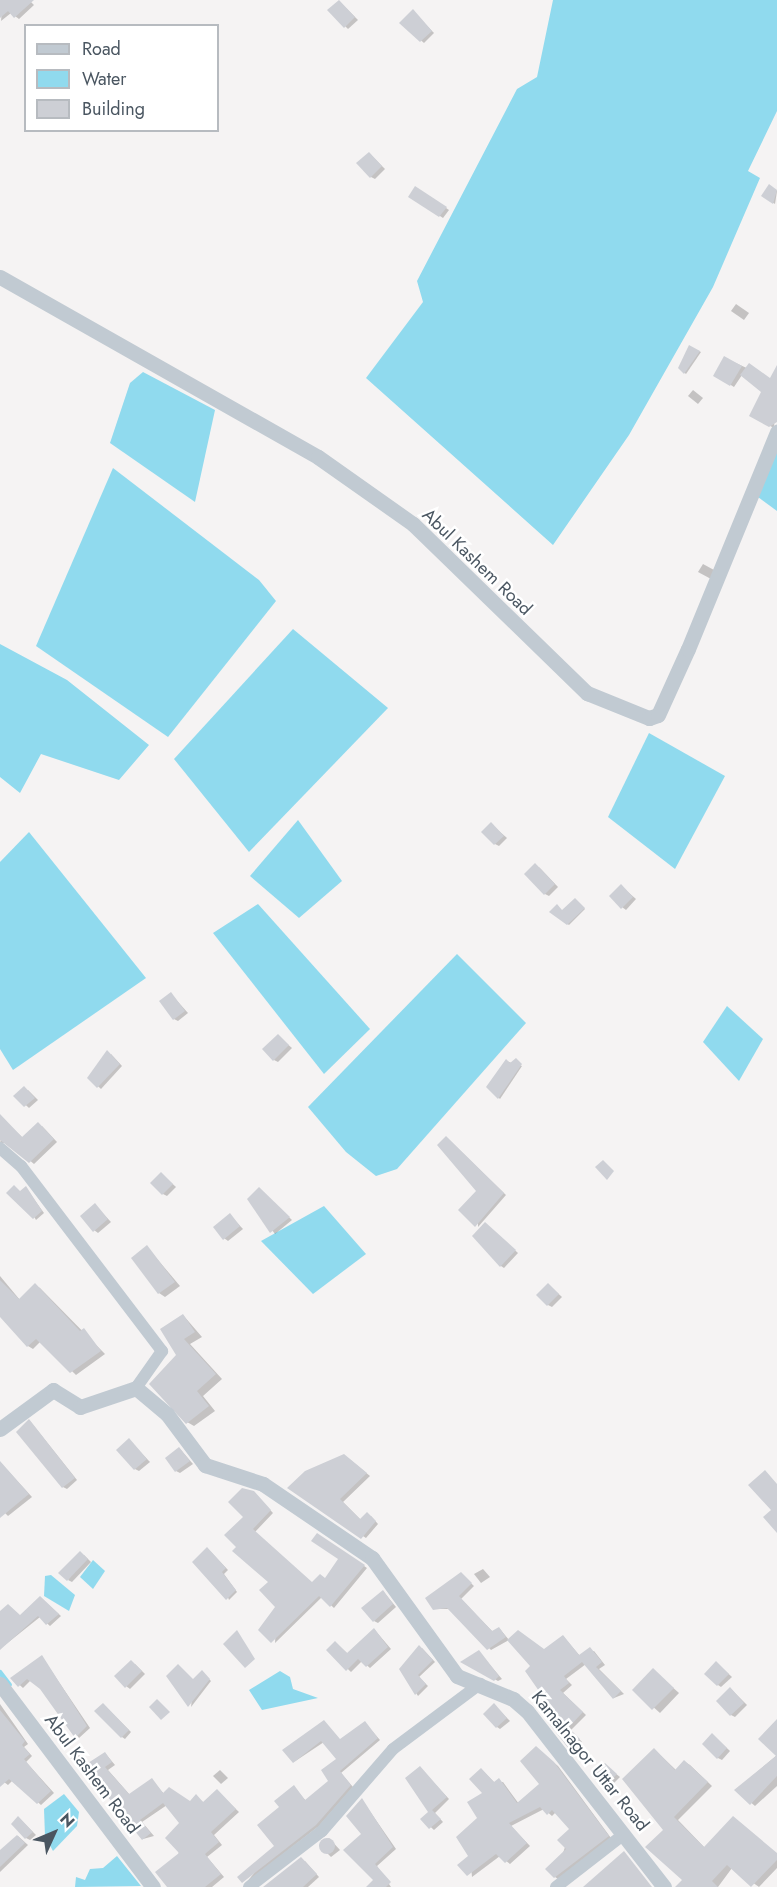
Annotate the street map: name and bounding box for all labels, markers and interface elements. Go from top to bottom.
legend [24,24,219,132]
text: Road [82,36,121,62]
text: Water [82,66,126,92]
text: Building [82,96,145,122]
street label: Abul Kashem Road [418,504,536,620]
street label: Kamalnagor Uttar Road [527,1686,653,1836]
street label: Abul Kashem Road [40,1710,144,1838]
north arrow [24,1803,84,1863]
text: N [55,1808,80,1833]

